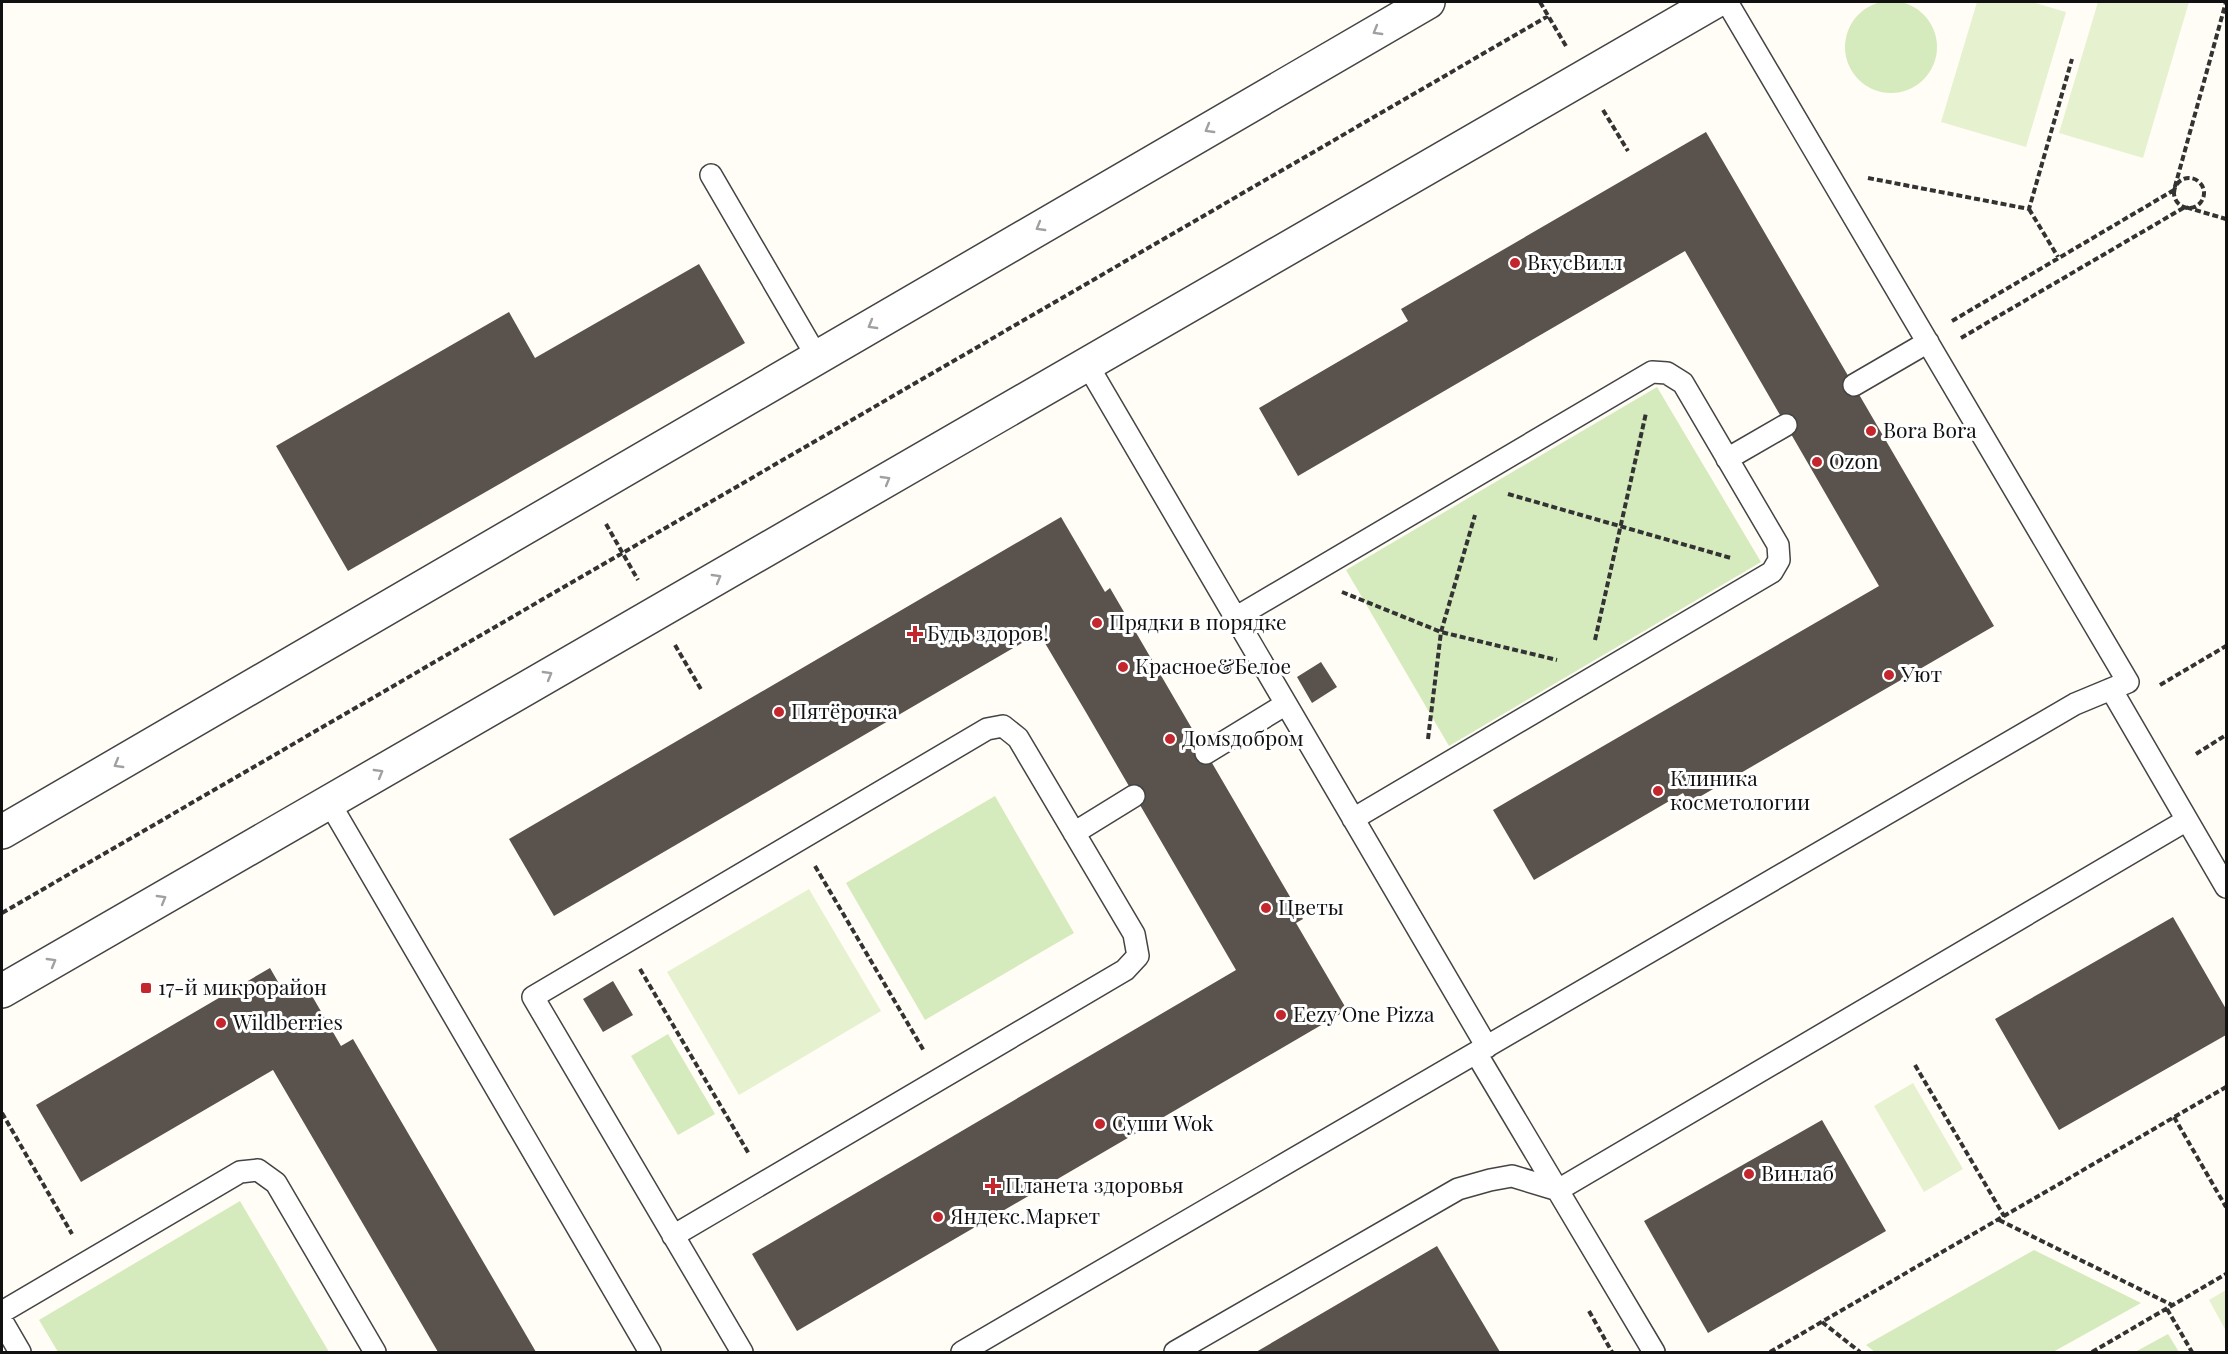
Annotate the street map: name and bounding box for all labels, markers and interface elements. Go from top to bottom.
one-way arrow [1373,24,1383,35]
one-way arrow [1205,122,1215,133]
one-way arrow [1036,220,1046,231]
place label: ВкусВилл [1527,247,1623,275]
marker: ВкусВилл [1508,256,1522,270]
one-way arrow [868,318,878,329]
place label: Bora Bora [1883,415,1977,443]
marker: Bora Bora [1864,424,1878,438]
place label: Ozon [1829,446,1879,474]
marker: Ozon [1810,455,1824,469]
one-way arrow [880,476,890,487]
one-way arrow [711,573,721,585]
place label: Прядки в порядке [1109,607,1287,635]
marker: Прядки в порядке [1090,616,1104,630]
place label: Будь здоров! [927,618,1049,646]
marker: Будь здоров! [908,627,922,641]
place label: Красное&Белое [1135,651,1291,679]
place label: Уют [1900,659,1942,687]
marker: Красное&Белое [1116,660,1130,674]
marker: Уют [1882,668,1896,682]
one-way arrow [542,671,552,683]
place label: Пятёрочка [791,696,898,724]
marker: Пятёрочка [772,705,786,719]
place label: Домsдобром [1182,723,1304,751]
marker: Домsдобром [1163,732,1177,746]
one-way arrow [114,757,124,769]
place label: Клиника косметологии [1670,763,1810,815]
one-way arrow [373,769,383,780]
marker: Клиника косметологии [1651,784,1665,798]
place label: Цветы [1278,892,1344,920]
one-way arrow [156,894,166,906]
marker: Цветы [1259,901,1273,915]
one-way arrow [46,958,56,969]
place label: 17-й микрорайон [158,972,327,1000]
marker: 17-й микрорайон [139,981,153,995]
place label: Eezy One Pizza [1293,999,1435,1027]
place label: Wildberries [232,1007,343,1035]
marker: Eezy One Pizza [1274,1008,1288,1022]
marker: Wildberries [214,1016,228,1030]
place label: Суши Wok [1112,1108,1214,1136]
marker: Суши Wok [1093,1117,1107,1131]
place label: Винлаб [1761,1158,1834,1186]
marker: Винлаб [1742,1167,1756,1181]
place label: Планета здоровья [1005,1170,1184,1198]
marker: Планета здоровья [986,1179,1000,1193]
place label: Яндекс.Маркет [949,1201,1100,1229]
marker: Яндекс.Маркет [931,1210,945,1224]

